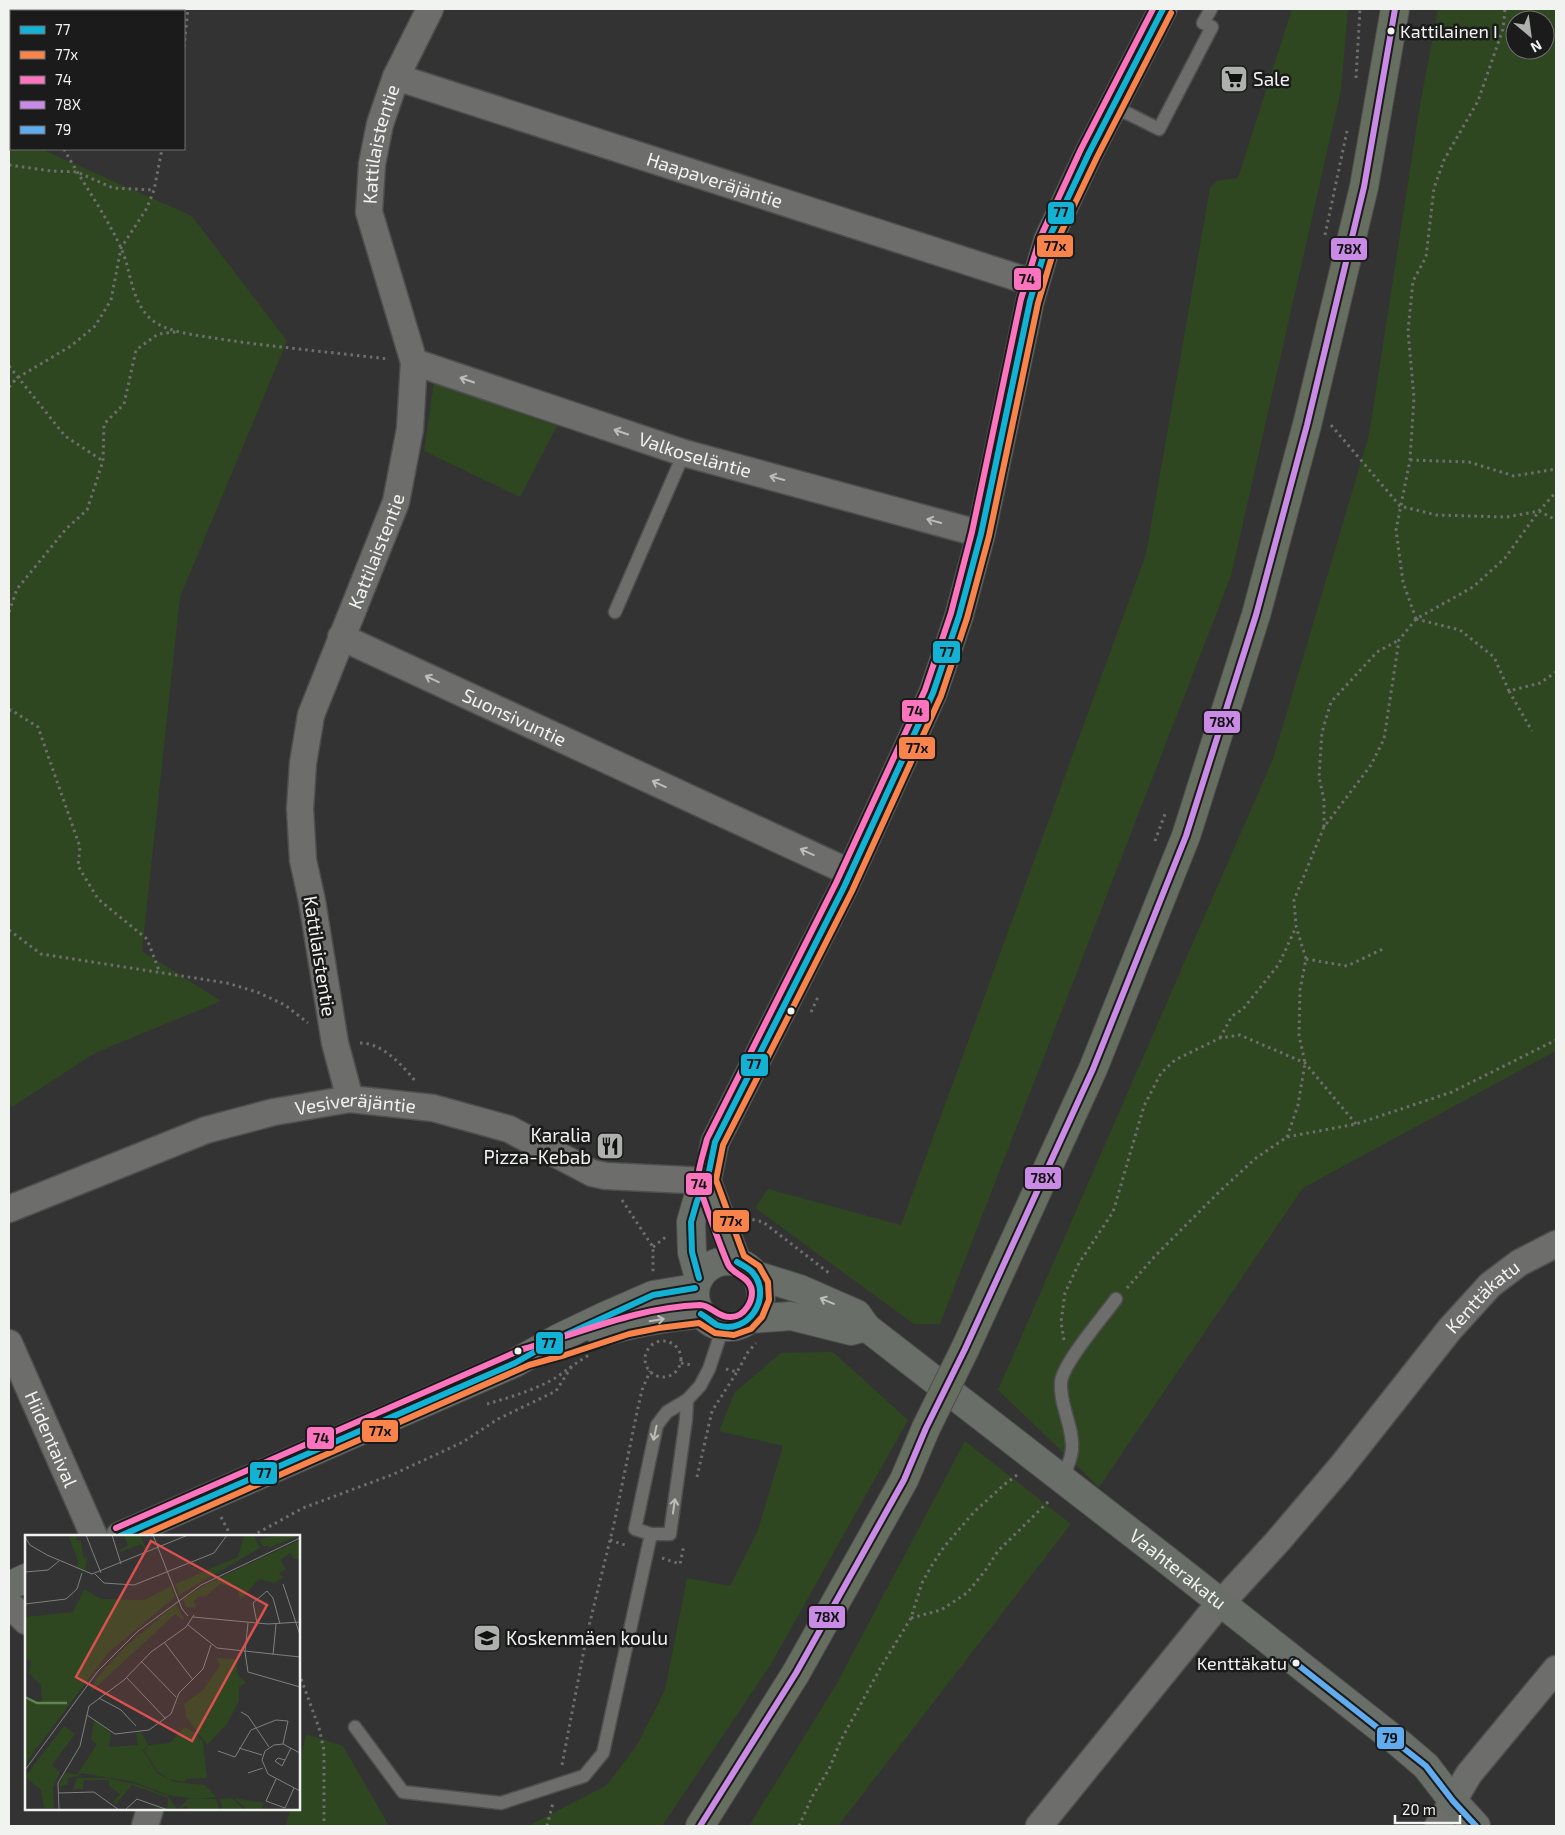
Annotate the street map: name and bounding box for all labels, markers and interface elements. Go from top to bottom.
legend [10,10,185,150]
north arrow [1505,10,1555,60]
text: 77 [55,20,71,38]
place label: Kattilainen I [1400,20,1498,42]
marker: Kattilainen I [1386,26,1396,36]
text: N [1528,37,1545,57]
text: 77x [55,45,78,63]
supermarket icon: Sale [1219,64,1249,94]
place label: Sale [1253,67,1290,90]
text: 74 [55,70,72,88]
street label: Kattilaistentie [358,81,404,205]
text: 78X [55,95,81,113]
text: 79 [55,120,71,138]
street label: Haapaveräjäntie [644,147,786,212]
line badge: 77 [1047,201,1075,225]
text: 77 [1054,203,1069,220]
line badge: 77x [1036,234,1074,258]
text: 77x [1044,237,1066,254]
line badge: 78X [1330,237,1368,261]
text: 78X [1336,240,1362,257]
line badge: 74 [1013,267,1042,291]
text: 74 [1019,270,1035,287]
one-way arrow [460,375,476,384]
one-way arrow [614,426,630,436]
street label: Valkoseläntie [636,427,754,482]
one-way arrow [769,473,785,483]
street label: Kattilaistentie [343,492,408,612]
one-way arrow [926,516,942,526]
line badge: 77 [932,640,961,664]
text: 77 [940,643,955,660]
one-way arrow [425,674,440,684]
street label: Suonsivuntie [459,683,570,751]
line badge: 74 [901,699,930,723]
text: 74 [907,702,923,719]
line badge: 78X [1203,710,1241,734]
text: 78X [1209,713,1235,730]
line badge: 77x [898,736,936,760]
text: 77x [906,739,928,756]
one-way arrow [652,779,667,788]
one-way arrow [800,847,815,856]
street label: Kattilaistentie [300,894,341,1018]
unlabelled marker [786,1006,796,1016]
line badge: 77 [740,1053,769,1077]
text: 77 [747,1055,762,1072]
street label: Vesiveräjäntie [293,1087,417,1119]
place label: Karalia Pizza-Kebab [483,1123,591,1168]
restaurant icon: Karalia Pizza-Kebab [595,1131,625,1161]
line badge: 78X [1024,1166,1062,1190]
text: 78X [1030,1169,1056,1186]
line badge: 74 [685,1172,713,1196]
text: 74 [691,1175,707,1192]
line badge: 77x [712,1209,750,1233]
text: 77x [720,1212,742,1229]
street label: Kenttäkatu [1440,1255,1524,1338]
one-way arrow [820,1296,835,1306]
one-way arrow [648,1314,664,1324]
line badge: 77 [535,1331,564,1355]
text: 77 [542,1334,557,1351]
unlabelled marker [513,1346,523,1356]
street label: Hiidentaival [21,1387,83,1491]
line badge: 77x [361,1419,399,1443]
text: 77x [369,1422,391,1439]
one-way arrow [650,1425,659,1441]
line badge: 74 [306,1426,335,1450]
text: 74 [313,1429,329,1446]
line badge: 77 [249,1461,278,1485]
text: 77 [257,1464,272,1481]
one-way arrow [669,1498,679,1514]
street label: Vaahterakatu [1125,1524,1231,1614]
inset map [25,1535,300,1810]
line badge: 78X [808,1605,846,1629]
text: 78X [814,1608,840,1625]
school or university icon: Koskenmäen koulu [472,1623,502,1653]
place label: Koskenmäen koulu [506,1626,668,1649]
place label: Kenttäkatu [1197,1652,1287,1674]
marker: Kenttäkatu [1291,1658,1301,1668]
line badge: 79 [1376,1726,1405,1750]
text: 79 [1382,1729,1398,1746]
scale bar [1395,1792,1460,1824]
text: 20 m [1402,1800,1436,1818]

